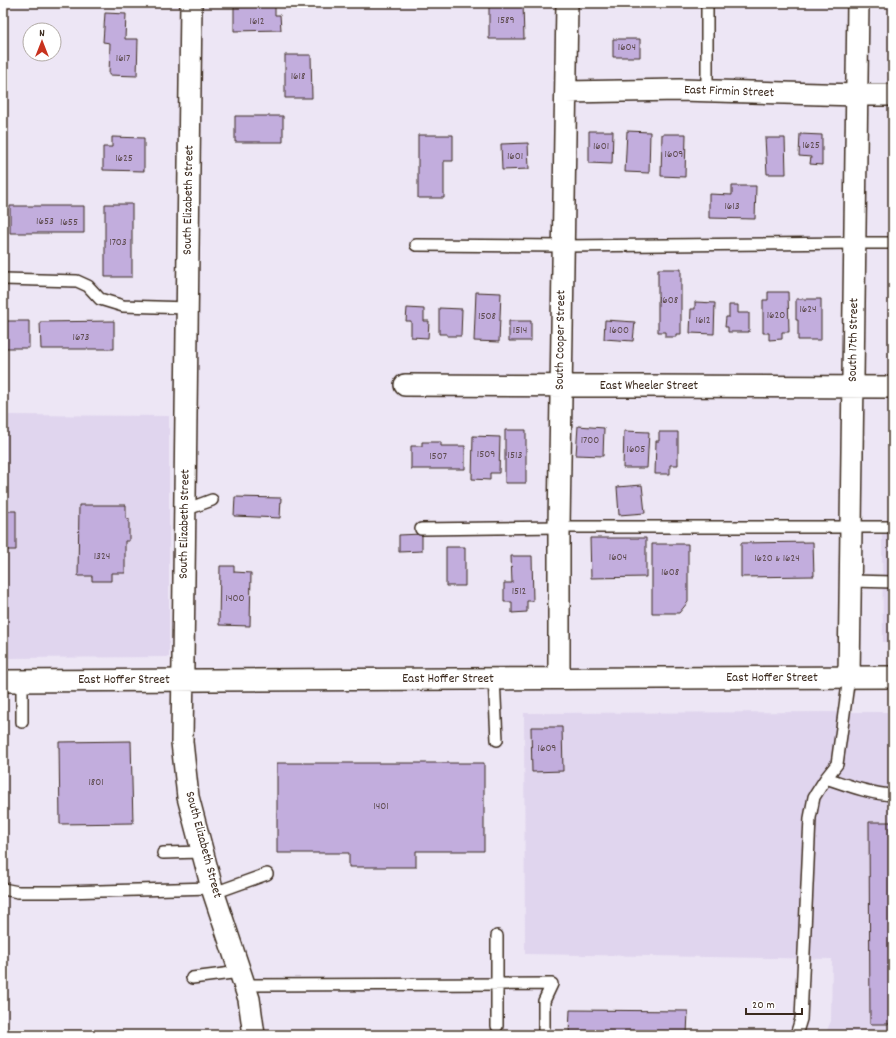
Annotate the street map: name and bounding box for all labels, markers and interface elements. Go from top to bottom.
house number: 1589 [498,13,514,29]
house number: 1612 [249,14,265,30]
north arrow [22,22,62,62]
text: N [39,26,45,42]
house number: 1604 [618,40,636,56]
house number: 1617 [116,51,130,67]
house number: 1618 [291,69,305,85]
street label: East Firmin Street [684,81,775,103]
house number: 1625 [802,138,820,154]
house number: 1601 [593,139,609,155]
street label: South Elizabeth Street [179,145,199,255]
house number: 1609 [665,147,683,163]
house number: 1601 [507,149,523,165]
house number: 1625 [115,151,133,167]
house number: 1613 [724,199,740,215]
house number: 1653 [36,214,54,230]
house number: 1655 [60,215,78,231]
house number: 1703 [109,235,127,251]
street label: South Cooper Street [551,290,571,390]
house number: 1608 [660,293,678,309]
street label: South 17th Street [844,298,864,382]
house number: 1624 [799,302,817,318]
house number: 1620 [767,308,785,324]
house number: 1508 [478,309,496,325]
house number: 1612 [695,313,711,329]
house number: 1514 [513,323,527,339]
house number: 1600 [609,323,629,339]
house number: 1673 [73,330,90,346]
street label: East Wheeler Street [600,377,698,396]
house number: 1700 [581,433,599,449]
house number: 1605 [627,442,645,458]
house number: 1509 [477,447,495,463]
house number: 1513 [508,448,523,464]
house number: 1507 [429,449,447,465]
street label: South Elizabeth Street [175,469,195,579]
house number: 1324 [94,549,110,565]
house number: 1604 [609,550,627,566]
house number: 1620 & 1624 [754,551,800,567]
house number: 1608 [661,565,679,581]
house number: 1512 [512,584,527,600]
house number: 1400 [226,591,244,607]
street label: East Hoffer Street [726,669,818,688]
street label: East Hoffer Street [402,670,494,689]
street label: East Hoffer Street [78,671,170,690]
house number: 1609 [538,741,556,757]
house number: 1801 [88,775,104,791]
street label: South Elizabeth Street [180,789,226,901]
house number: 1401 [373,799,389,815]
scale bar [746,990,802,1016]
text: 20 m [752,997,775,1014]

